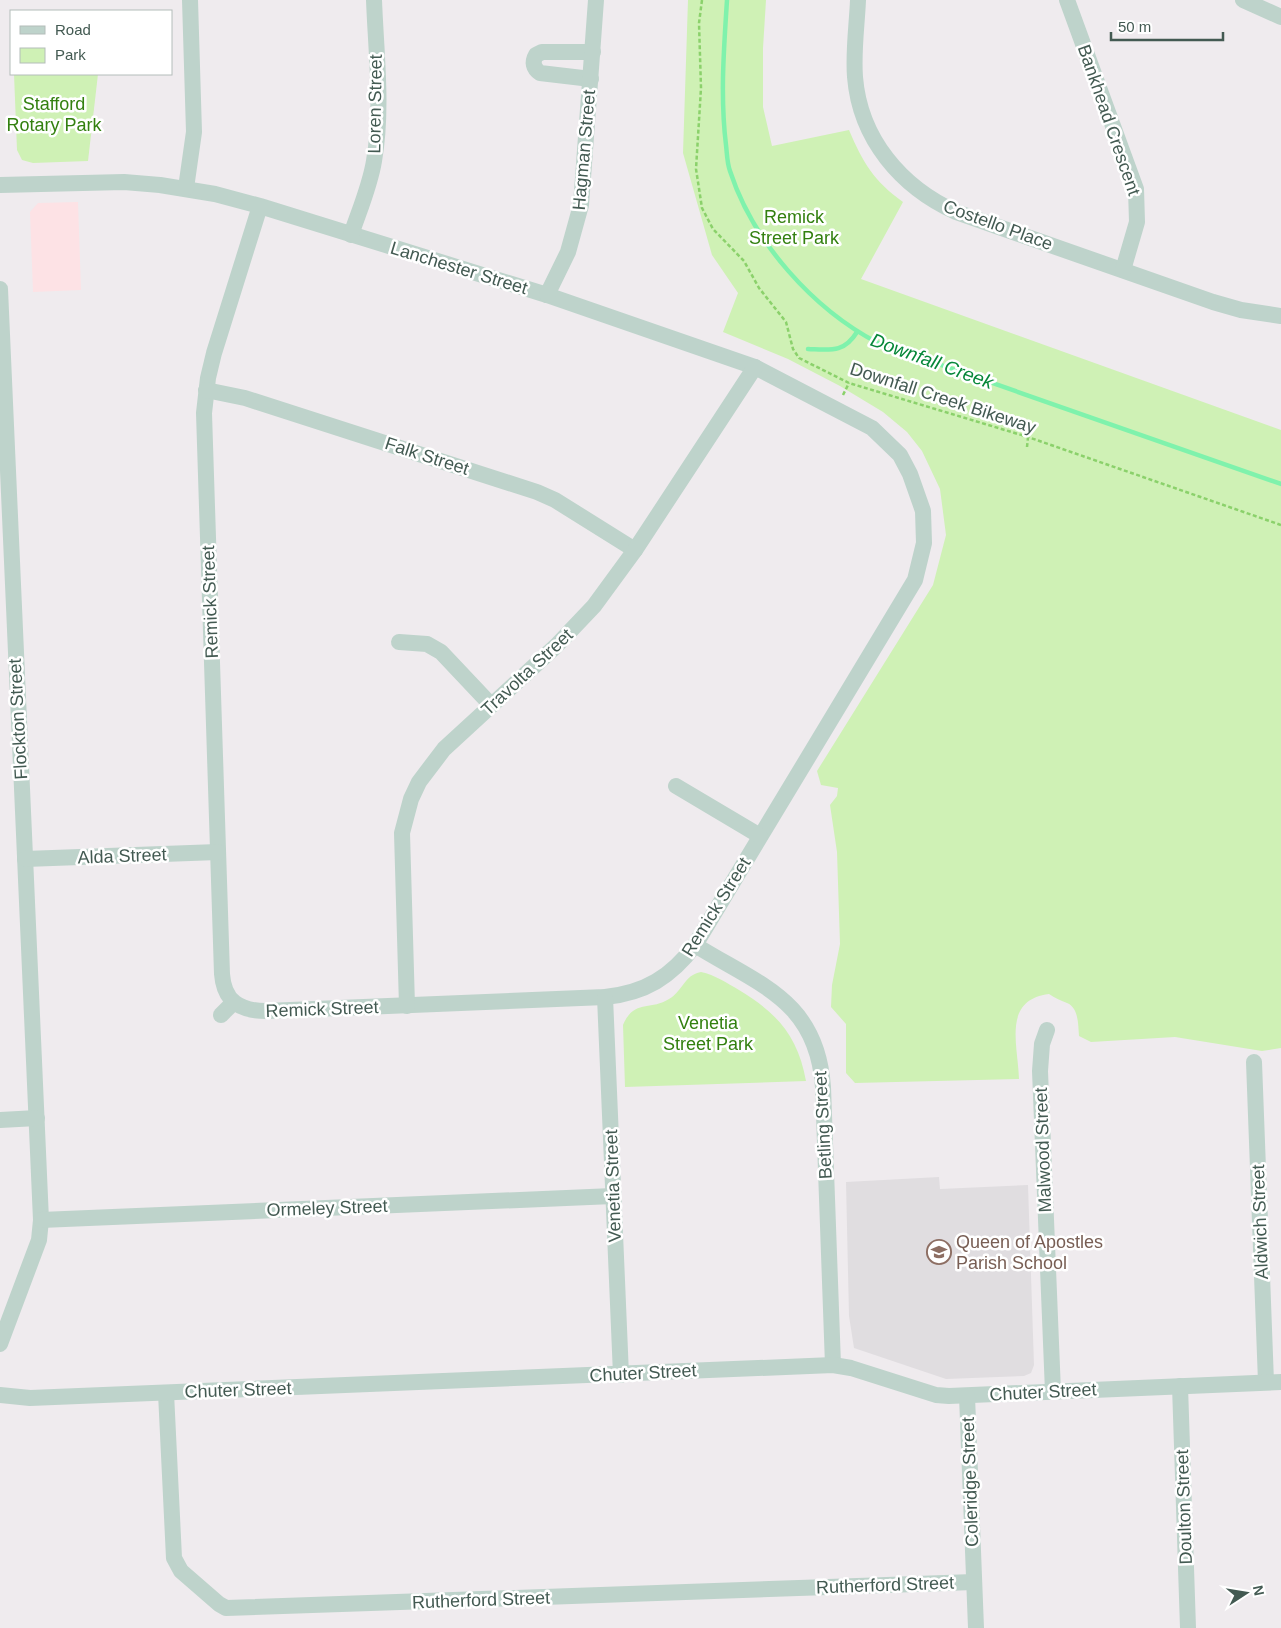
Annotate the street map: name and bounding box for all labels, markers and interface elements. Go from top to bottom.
legend [10,10,172,75]
scale bar [1111,10,1224,42]
text: 50 m [1118,18,1151,35]
text: Road [55,21,91,38]
street label: Bankhead Crescent [1074,42,1144,198]
text: Park [55,46,86,63]
street label: Loren Street [364,54,386,154]
street label: Hagman Street [569,89,599,211]
park label: Stafford Rotary Park [6,94,103,135]
street label: Costello Place [941,196,1055,254]
park label: Remick Street Park [749,207,840,248]
street label: Lanchester Street [388,238,530,298]
water label: Downfall Creek [868,329,998,393]
street label: Downfall Creek Bikeway [848,359,1038,437]
street label: Falk Street [383,433,471,479]
street label: Remick Street [198,545,222,659]
street label: Travolta Street [477,625,577,719]
street label: Flockton Street [5,658,31,780]
street label: Alda Street [77,844,167,868]
street label: Remick Street [678,854,754,960]
street label: Remick Street [265,997,379,1021]
park label: Venetia Street Park [663,1013,754,1054]
street label: Betling Street [810,1071,836,1179]
street label: Malwood Street [1031,1087,1055,1213]
street label: Venetia Street [601,1129,625,1243]
street label: Aldwich Street [1248,1164,1272,1280]
street label: Ormeley Street [266,1196,388,1220]
place label: Queen of Apostles Parish School [956,1232,1103,1273]
school or university icon: Queen of Apostles Parish School [926,1239,952,1265]
street label: Chuter Street [589,1360,697,1386]
street label: Chuter Street [184,1378,292,1402]
street label: Chuter Street [989,1379,1097,1405]
street label: Coleridge Street [958,1417,982,1547]
street label: Doulton Street [1172,1449,1196,1565]
north arrow [1221,1568,1271,1618]
street label: Rutherford Street [816,1573,954,1597]
text: N [1250,1584,1268,1597]
street label: Rutherford Street [412,1588,550,1612]

